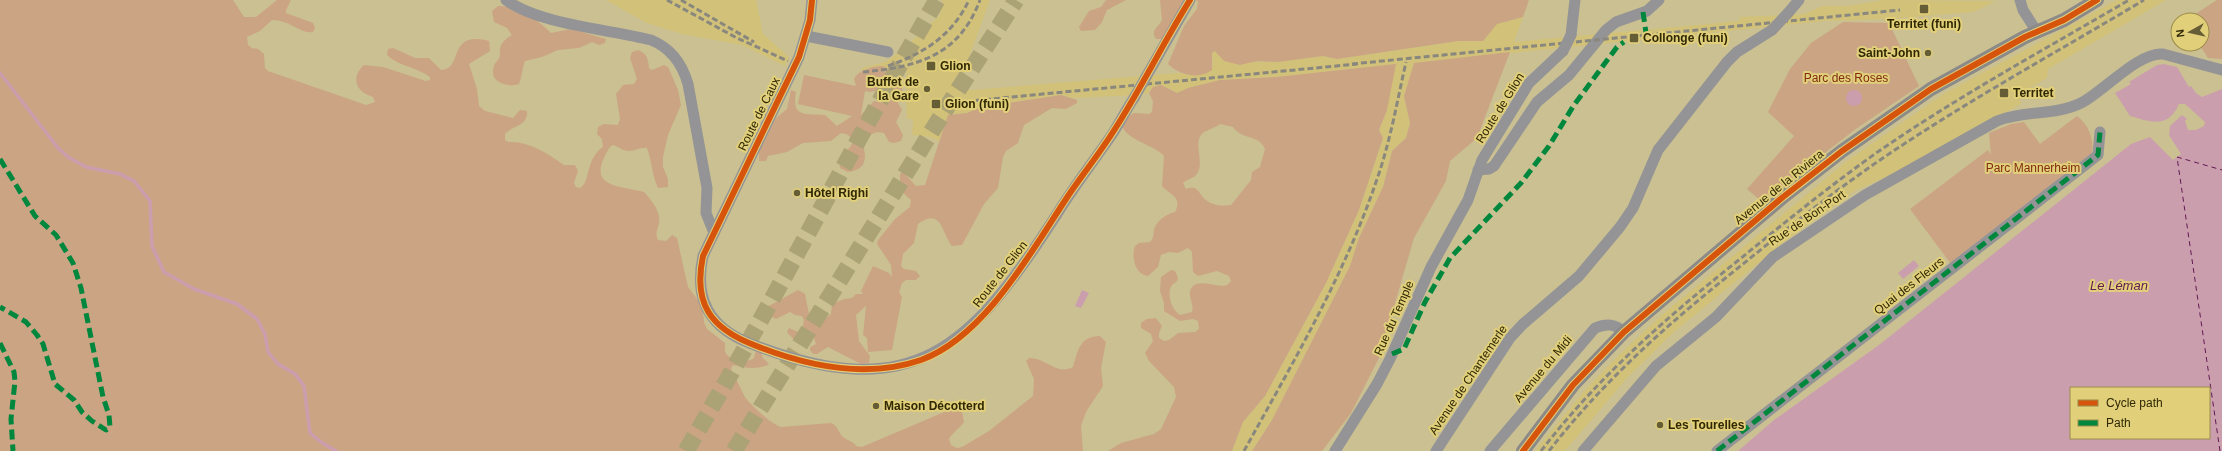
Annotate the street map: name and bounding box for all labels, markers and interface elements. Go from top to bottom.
marker: Territet (funi) [1918,3,1930,15]
north arrow [2170,12,2210,52]
place label: Territet (funi) [1887,17,1961,31]
text: N [2174,29,2187,38]
place label: Collonge (funi) [1643,31,1728,45]
marker: Collonge (funi) [1628,32,1640,44]
place label: Saint-John [1858,46,1920,60]
marker: Saint-John [1923,48,1933,58]
place label: Glion [940,59,971,73]
marker: Glion [925,60,937,72]
street label: Route de Glion [1473,70,1527,146]
park label: Parc des Roses [1804,71,1888,85]
street label: Route de Caux [735,75,783,153]
place label: Buffet de la Gare [867,75,919,103]
marker: Buffet de la Gare [922,84,932,94]
place label: Territet [2013,86,2053,100]
marker: Territet [1998,87,2010,99]
place label: Glion (funi) [945,97,1009,111]
marker: Glion (funi) [930,98,942,110]
street label: Avenue de la Riviera [1732,147,1827,227]
park label: Parc Mannerheim [1986,161,2080,175]
place label: Hôtel Righi [805,186,868,200]
street label: Rue de Bon-Port [1766,187,1849,249]
marker: Hôtel Righi [792,188,802,198]
street label: Route de Glion [970,238,1030,310]
street label: Quai des Fleurs [1871,254,1947,318]
street label: Rue du Temple [1371,278,1417,358]
water label: Le Léman [2090,278,2148,293]
street label: Avenue de Chantemerle [1426,322,1510,437]
street label: Avenue du Midi [1511,333,1575,405]
legend [2070,387,2210,439]
text: Cycle path [2106,396,2163,410]
place label: Maison Décotterd [884,399,985,413]
marker: Maison Décotterd [871,401,881,411]
text: Path [2106,416,2131,430]
place label: Les Tourelles [1668,418,1745,432]
marker: Les Tourelles [1655,420,1665,430]

